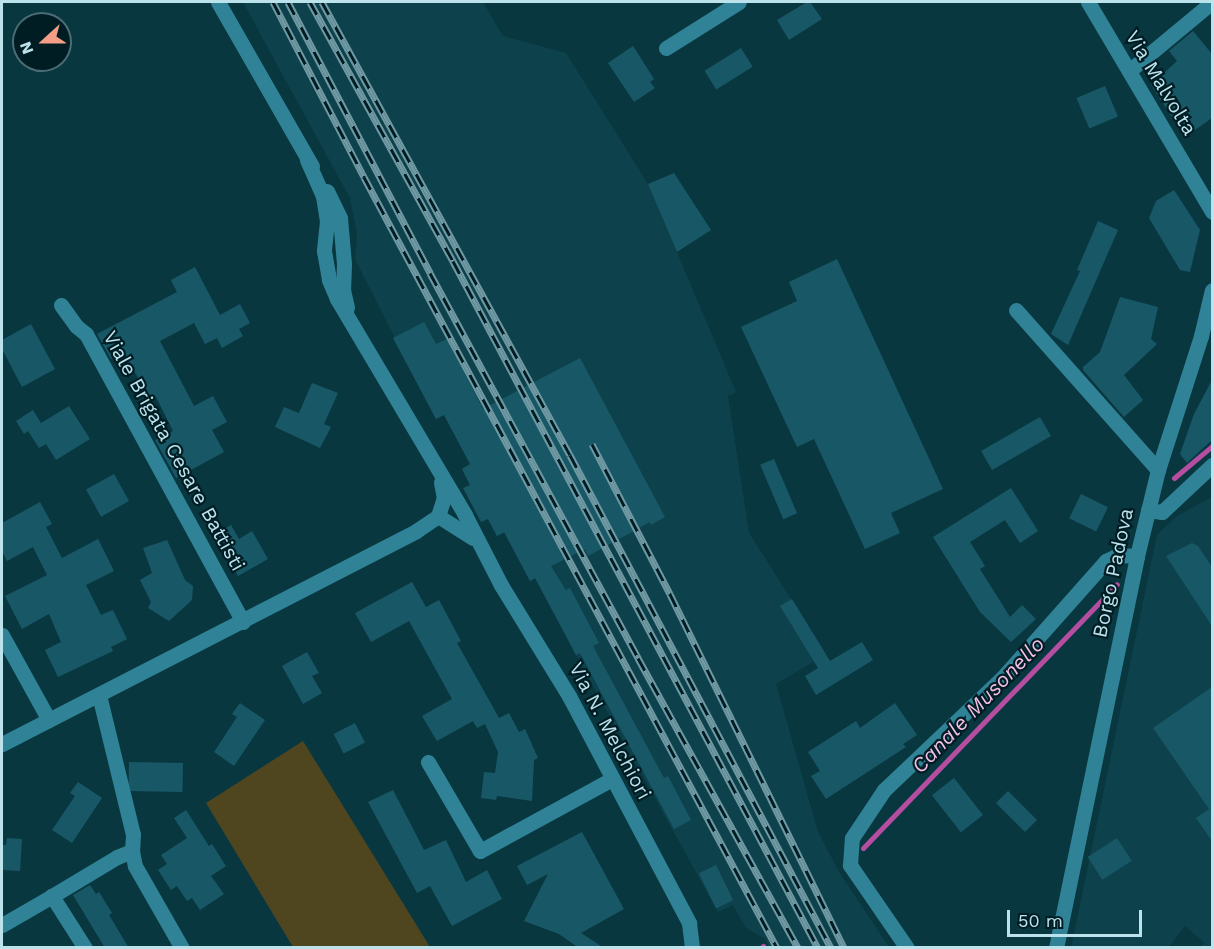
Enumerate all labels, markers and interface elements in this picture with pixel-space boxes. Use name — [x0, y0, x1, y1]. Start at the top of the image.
north arrow — [12, 12, 72, 72]
street label: Via Malvolta — [1120, 26, 1202, 140]
text: N — [16, 39, 38, 57]
street label: Viale Brigata Cesare Battisti — [98, 327, 250, 575]
street label: Borgo Padova — [1088, 506, 1138, 640]
water label: Canale Musonello — [906, 631, 1050, 779]
street label: Via N. Melchiori — [564, 658, 656, 804]
scale bar — [1010, 898, 1145, 936]
text: 50 m — [1018, 910, 1063, 931]

